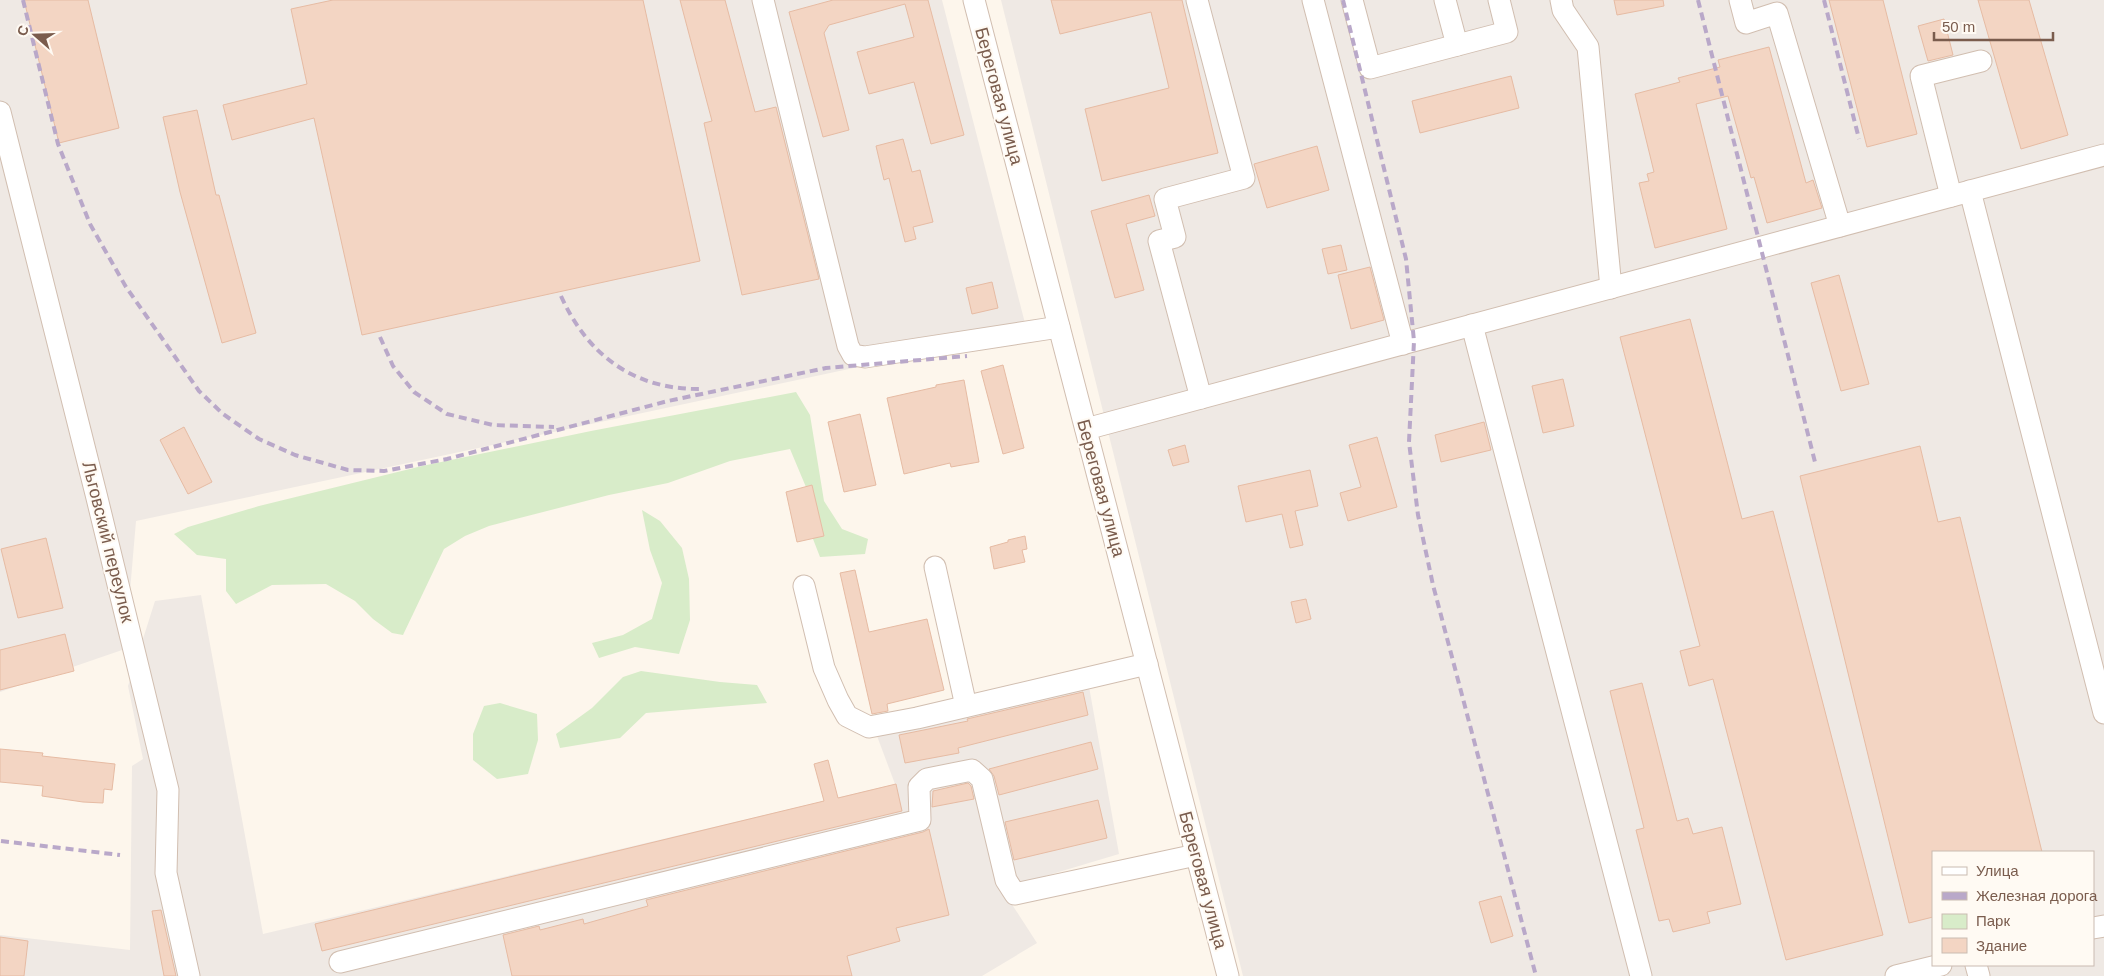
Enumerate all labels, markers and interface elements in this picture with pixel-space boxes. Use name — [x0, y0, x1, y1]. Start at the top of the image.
north arrow — [10, 10, 60, 60]
scale bar — [1934, 10, 2053, 42]
text: 50 m — [1942, 18, 1975, 35]
text: С — [14, 23, 32, 38]
street label: Береговая улица — [971, 25, 1027, 168]
street label: Береговая улица — [1073, 417, 1129, 560]
street label: Льговский переулок — [78, 459, 138, 625]
street label: Береговая улица — [1175, 809, 1231, 952]
legend — [1932, 851, 2094, 966]
text: Улица — [1976, 862, 2019, 879]
text: Железная дорога — [1976, 887, 2098, 904]
text: Парк — [1976, 912, 2010, 929]
text: Здание — [1976, 937, 2027, 954]

